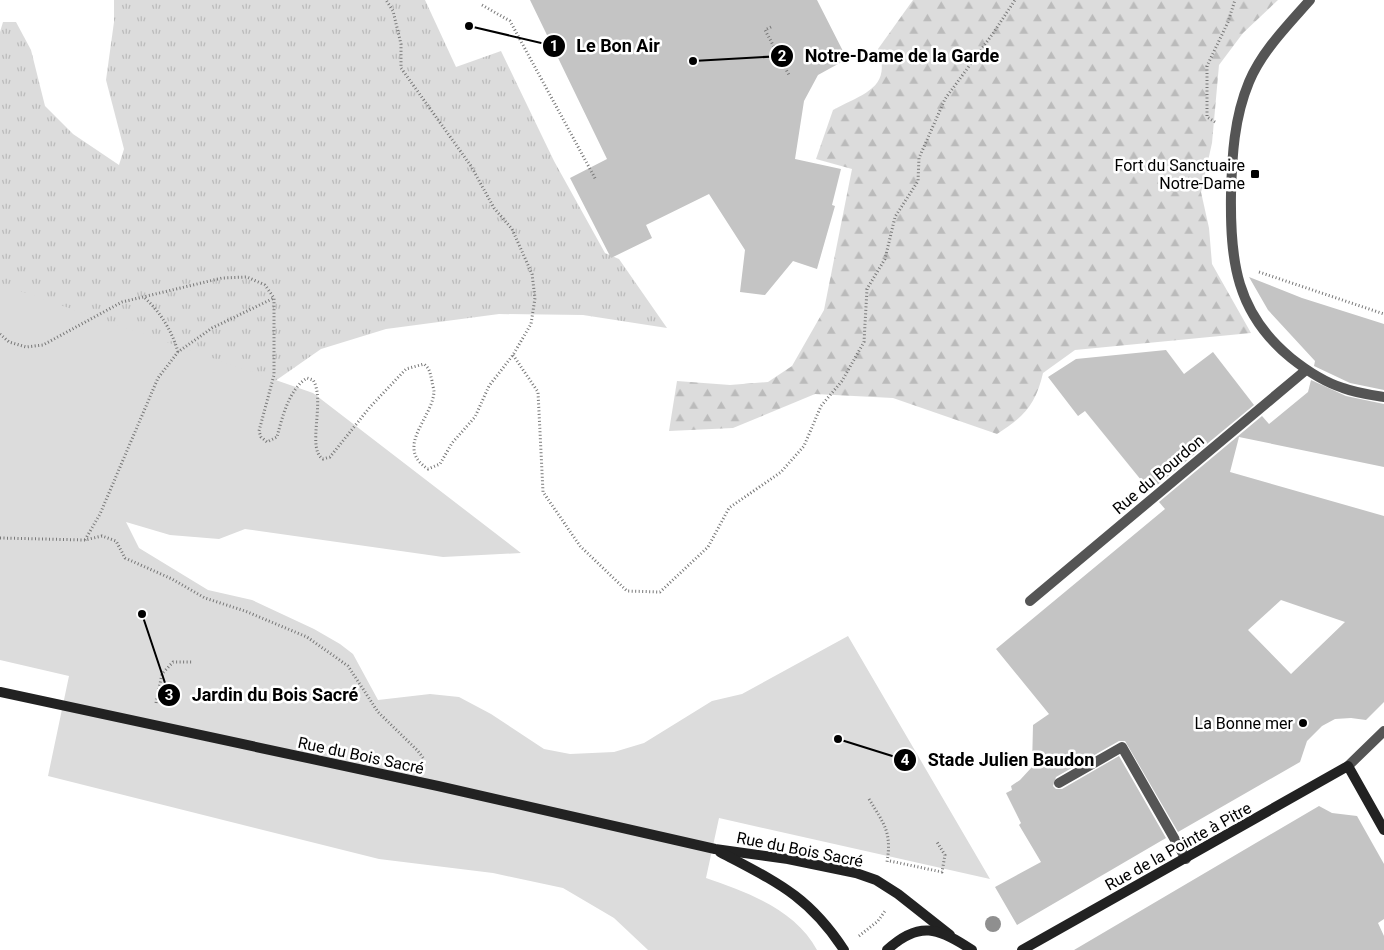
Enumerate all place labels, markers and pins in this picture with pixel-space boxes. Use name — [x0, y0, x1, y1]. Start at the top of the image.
callout: Le Bon Air — [541, 29, 670, 62]
callout: Notre-Dame de la Garde — [769, 39, 1009, 72]
place label: Fort du Sanctuaire Notre-Dame — [1115, 156, 1245, 193]
marker: Fort du Sanctuaire Notre-Dame — [1249, 168, 1261, 180]
callout: Jardin du Bois Sacré — [156, 678, 368, 711]
place label: La Bonne mer — [1195, 714, 1294, 733]
marker: La Bonne mer — [1297, 717, 1309, 729]
callout: Stade Julien Baudon — [892, 743, 1104, 776]

